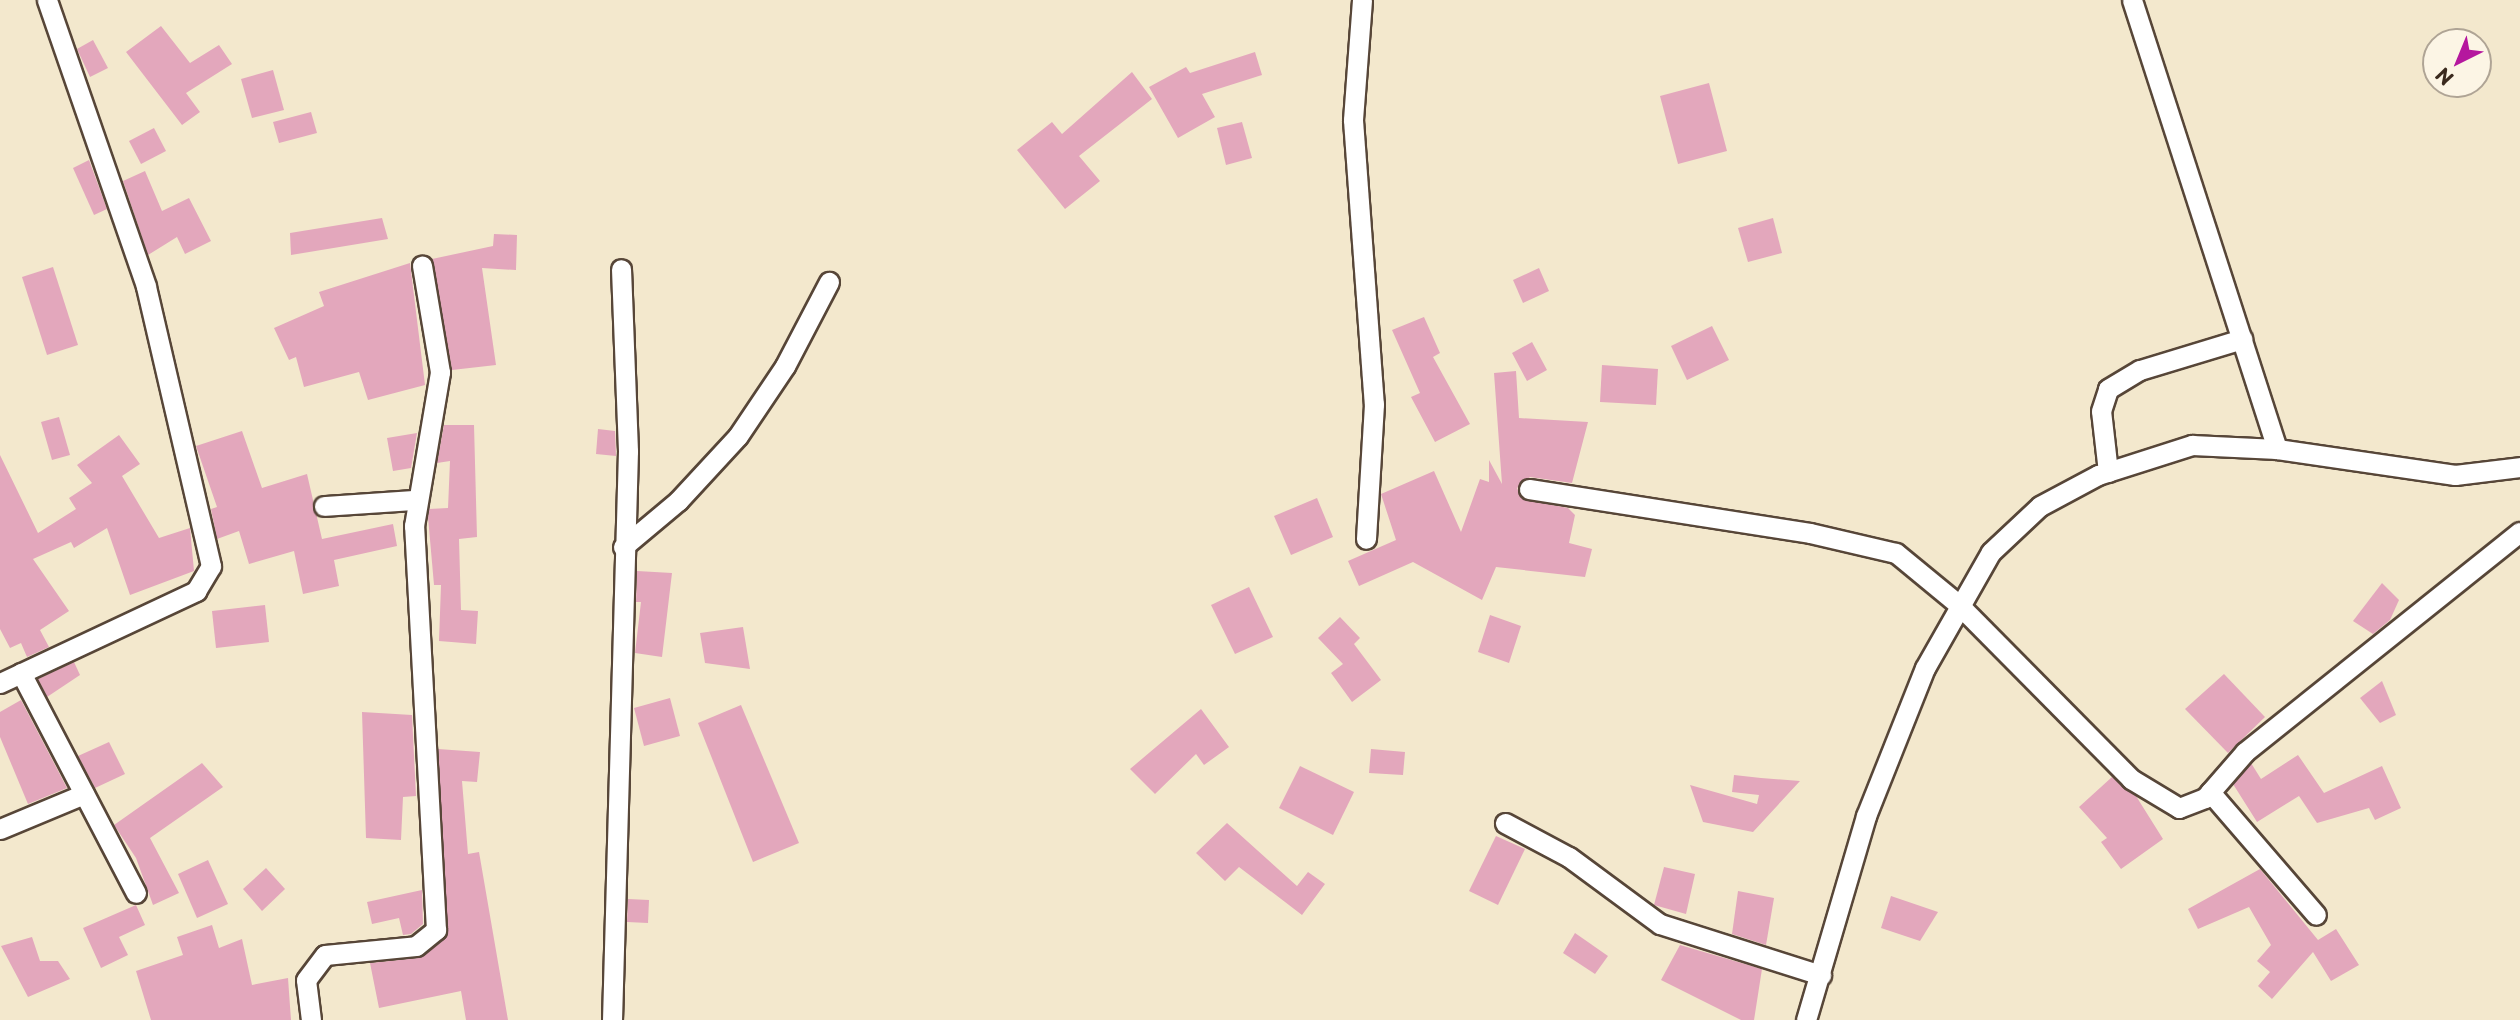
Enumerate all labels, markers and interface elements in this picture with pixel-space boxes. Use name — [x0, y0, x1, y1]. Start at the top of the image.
north arrow — [2422, 28, 2492, 98]
text: N — [2429, 62, 2459, 92]

